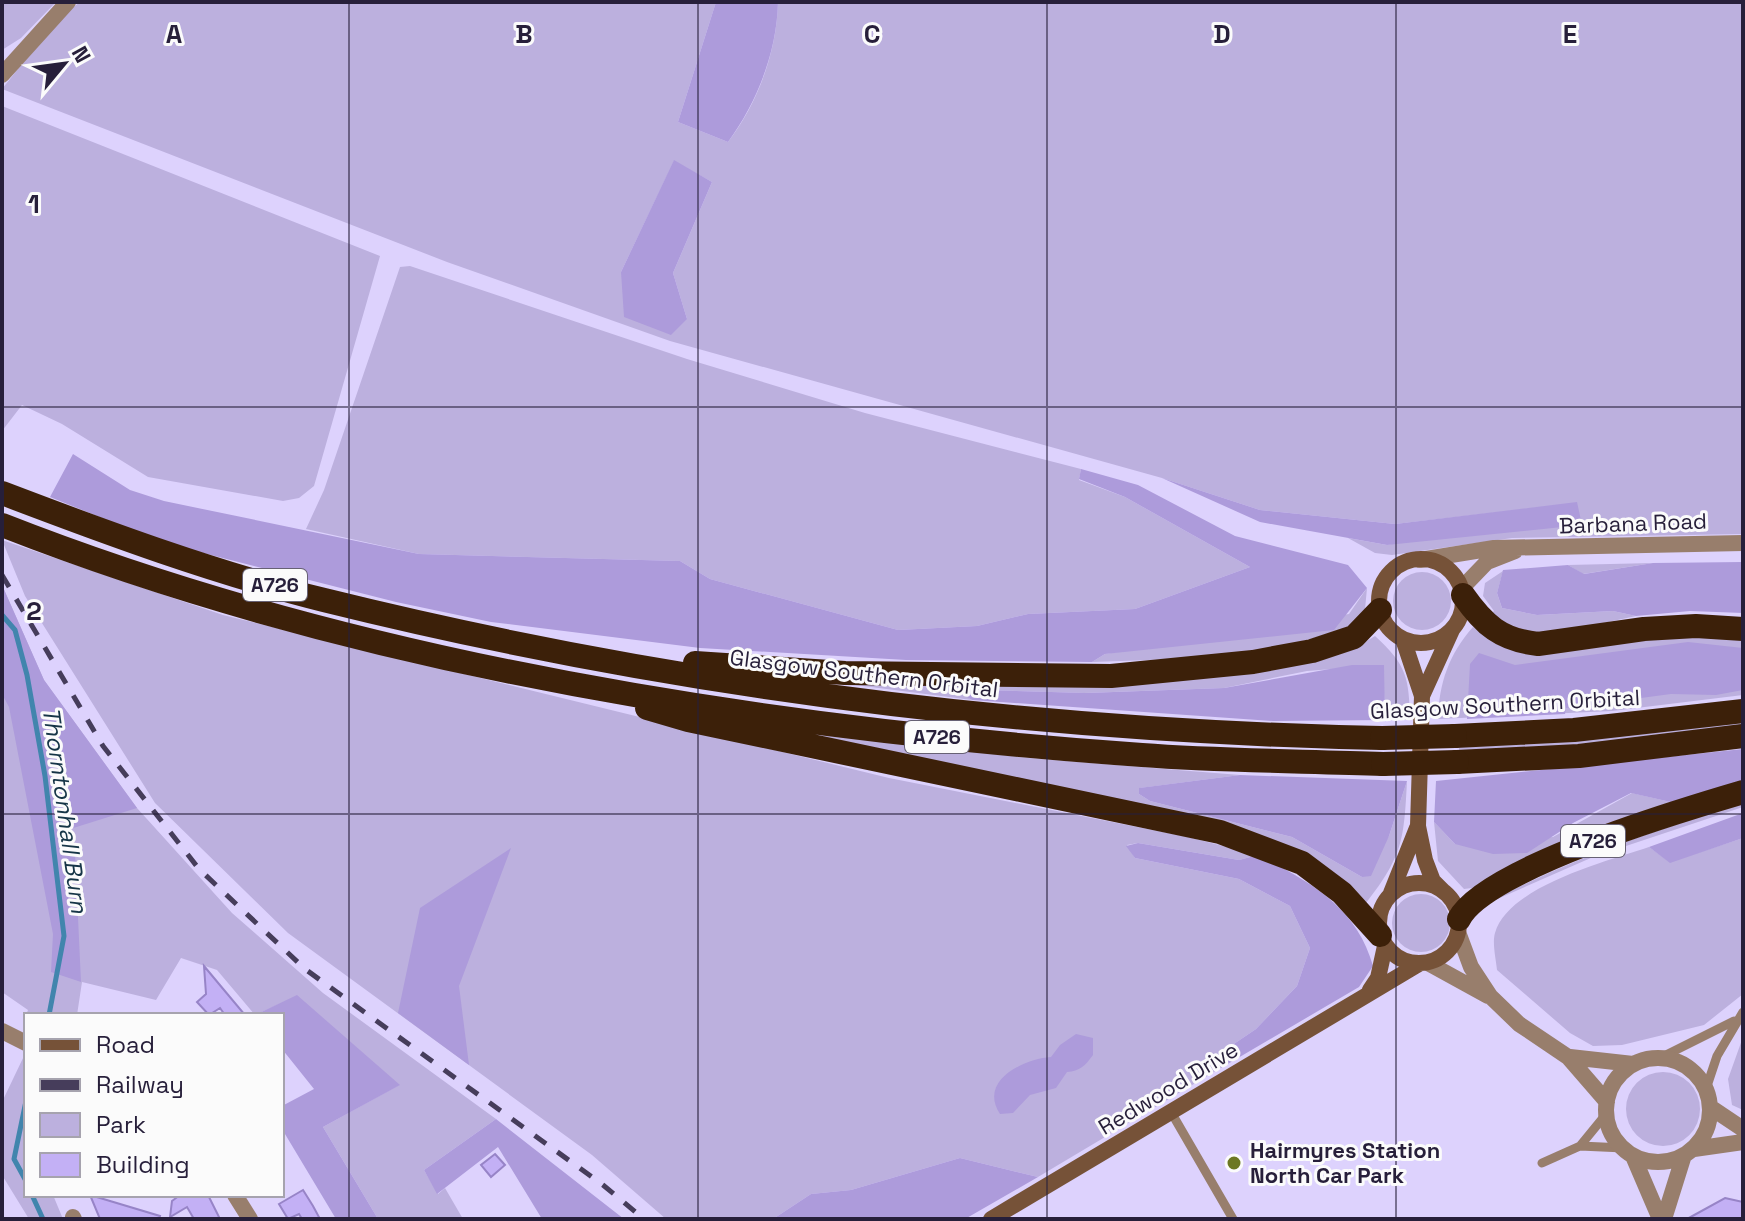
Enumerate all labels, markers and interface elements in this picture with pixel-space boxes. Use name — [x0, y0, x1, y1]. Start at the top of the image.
text: A — [166, 17, 183, 51]
text: B — [515, 17, 533, 51]
text: C — [864, 17, 880, 51]
text: D — [1213, 17, 1231, 51]
text: E — [1563, 17, 1577, 51]
north arrow — [24, 24, 104, 104]
text: N — [66, 41, 97, 68]
text: 1 — [28, 187, 40, 221]
street label: Barbana Road — [1559, 506, 1707, 540]
road number: A726 — [243, 569, 307, 601]
text: 2 — [26, 594, 42, 628]
street label: Glasgow Southern Orbital — [728, 643, 1000, 703]
street label: Glasgow Southern Orbital — [1369, 683, 1641, 725]
water label: Thorntonhall Burn — [36, 705, 95, 916]
road number: A726 — [905, 721, 969, 753]
road number: A726 — [1561, 825, 1625, 857]
legend — [24, 1013, 284, 1197]
text: Road — [96, 1029, 155, 1060]
street label: Redwood Drive — [1093, 1035, 1243, 1141]
text: Railway — [96, 1069, 184, 1100]
text: Park — [96, 1109, 146, 1140]
place label: Hairmyres Station North Car Park — [1250, 1136, 1440, 1189]
text: Building — [96, 1149, 190, 1180]
marker: Hairmyres Station North Car Park — [1225, 1154, 1243, 1172]

